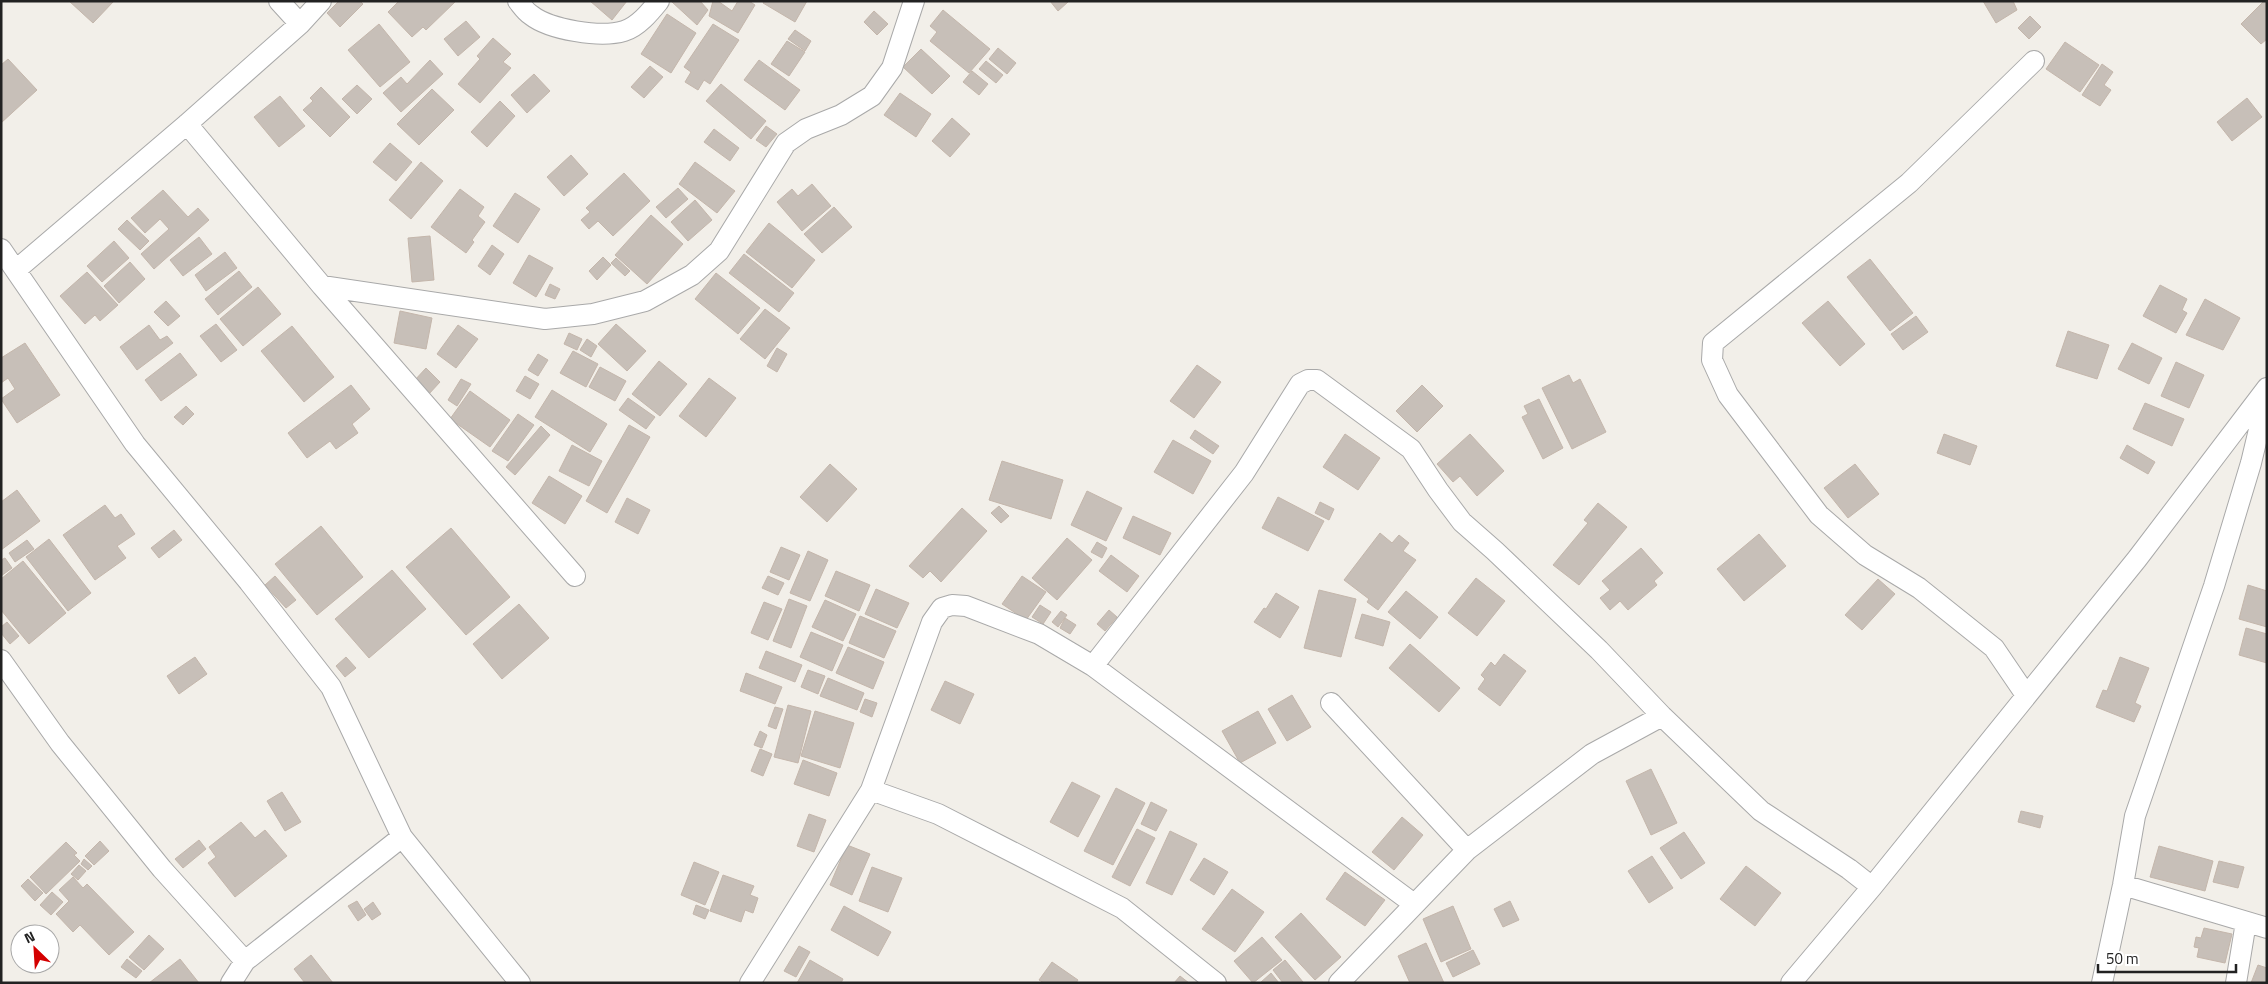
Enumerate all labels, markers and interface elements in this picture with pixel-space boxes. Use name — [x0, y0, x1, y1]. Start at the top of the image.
north arrow — [10, 924, 60, 974]
text: N — [20, 925, 38, 948]
scale bar — [2098, 942, 2236, 974]
text: 50 m — [2106, 947, 2139, 970]

